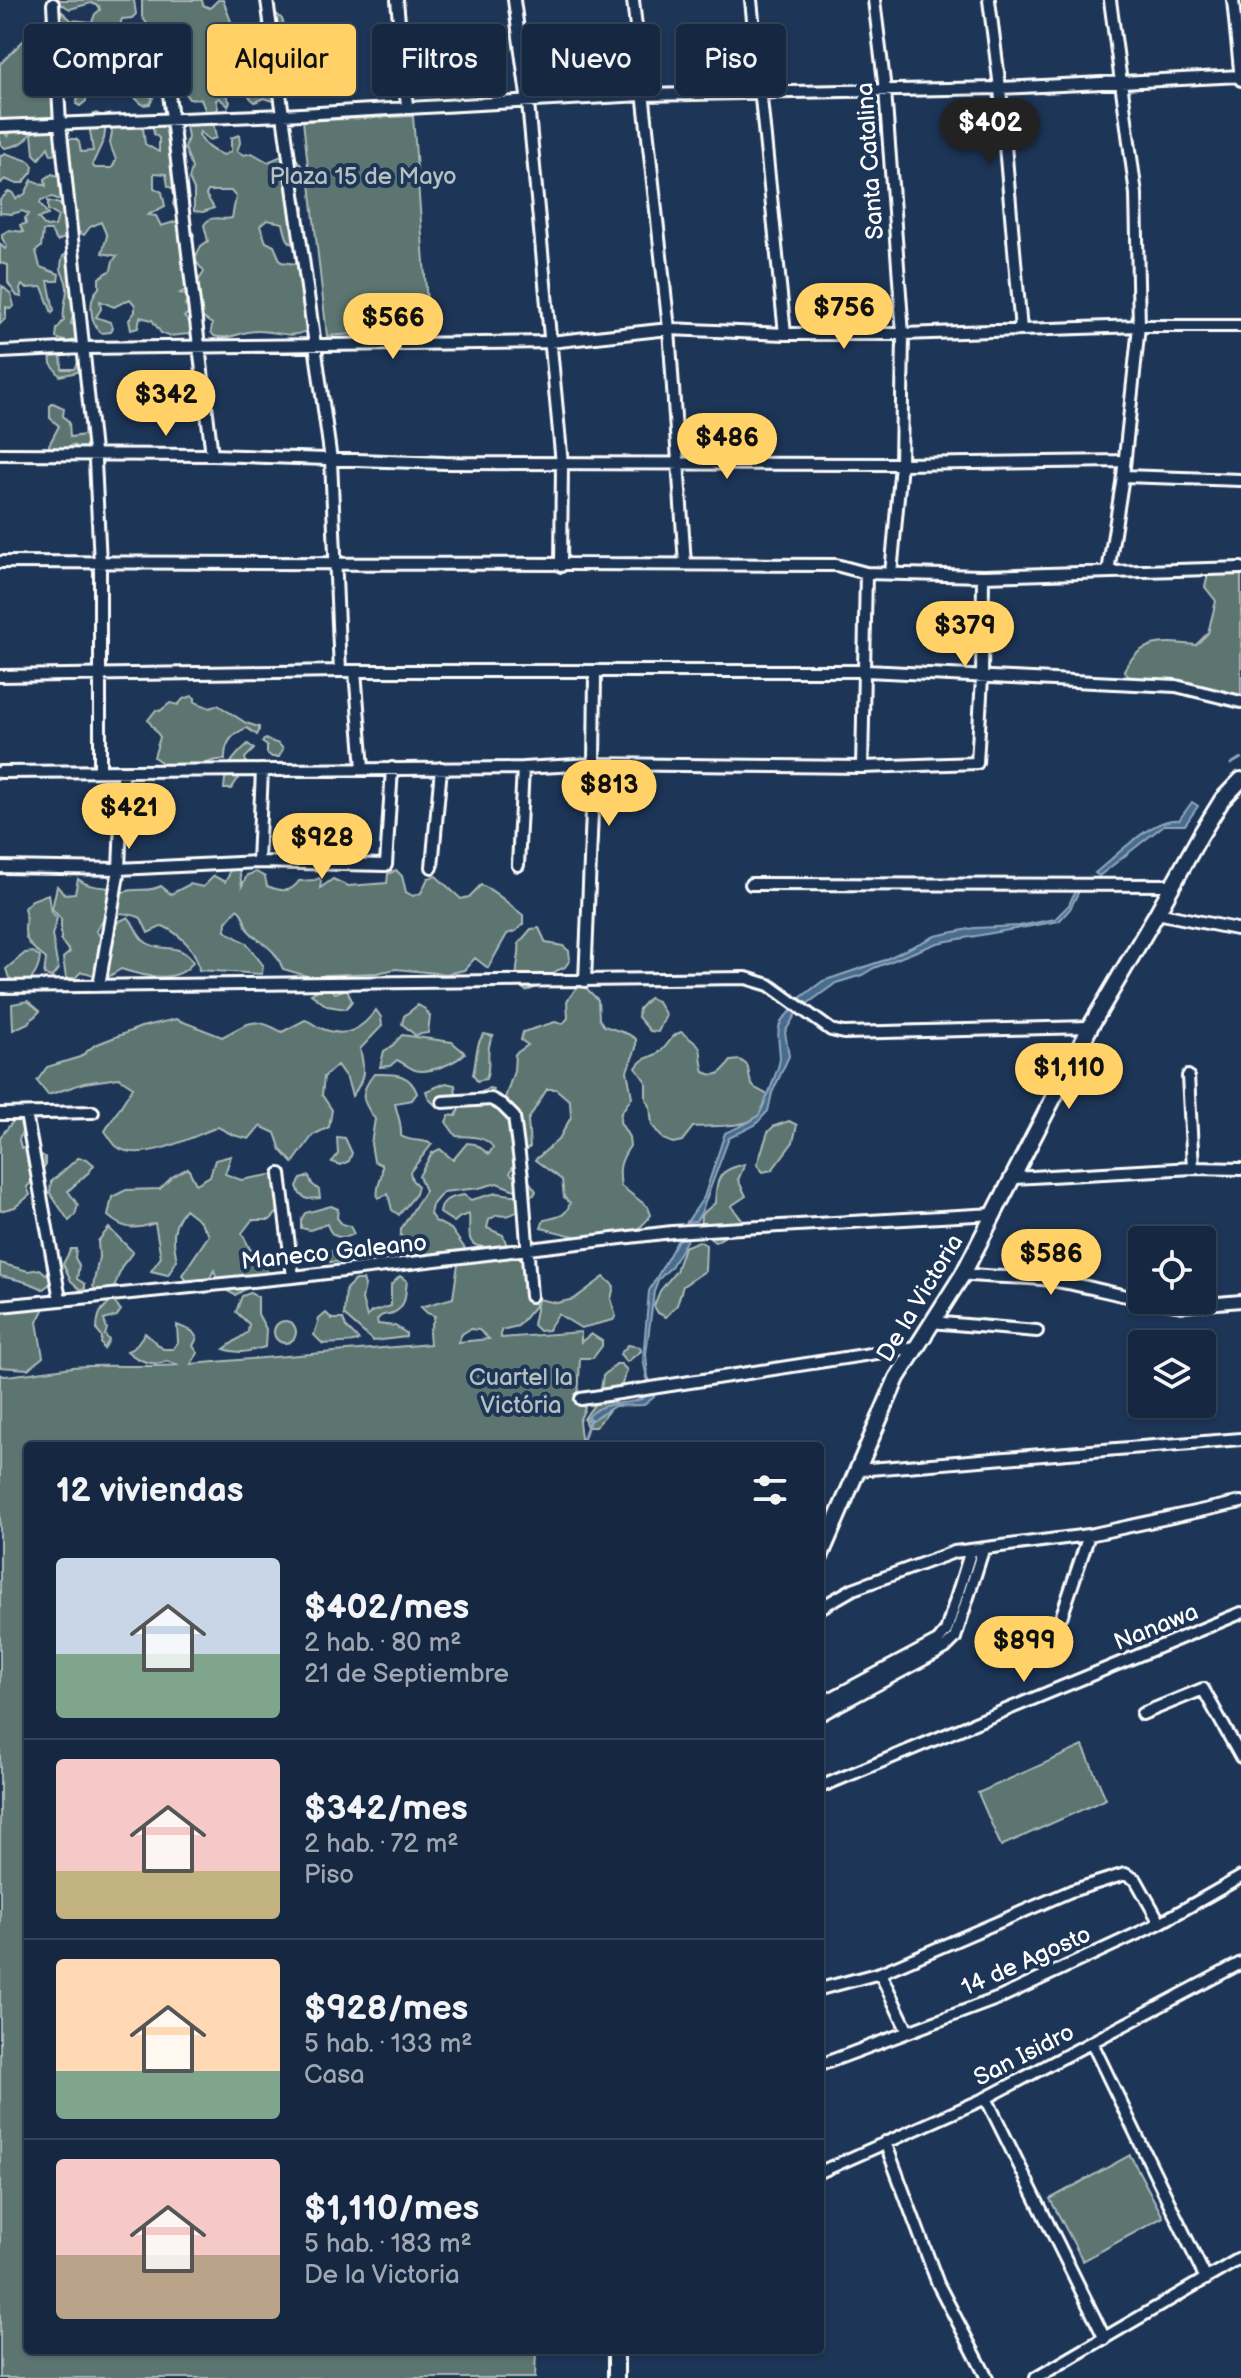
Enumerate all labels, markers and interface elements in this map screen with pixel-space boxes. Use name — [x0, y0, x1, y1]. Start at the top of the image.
chip: Comprar — [24, 24, 191, 96]
chip: Alquilar — [207, 24, 356, 96]
chip: Filtros — [372, 24, 506, 96]
chip: Nuevo — [522, 24, 660, 96]
chip: Piso — [676, 24, 786, 96]
street label: Santa Catalina — [850, 82, 890, 240]
pin: $402 — [943, 98, 1037, 166]
text: $402 — [958, 108, 1022, 139]
park label: Plaza 15 de Mayo — [269, 162, 457, 191]
pin: $756 — [797, 283, 891, 351]
pin: $566 — [346, 293, 440, 361]
text: $756 — [813, 293, 875, 324]
text: $566 — [361, 303, 425, 334]
pin: $342 — [119, 370, 213, 438]
text: $342 — [134, 380, 198, 411]
pin: $486 — [680, 413, 774, 481]
text: $486 — [695, 423, 759, 454]
pin: $379 — [918, 601, 1012, 669]
text: $379 — [934, 611, 996, 642]
pin: $813 — [562, 760, 656, 828]
text: $813 — [580, 770, 638, 801]
pin: $421 — [82, 783, 176, 851]
text: $421 — [100, 793, 158, 824]
pin: $928 — [275, 813, 369, 881]
text: $928 — [290, 823, 354, 854]
pin: $1,110 — [1004, 1043, 1134, 1111]
text: $1,110 — [1033, 1053, 1105, 1084]
map controls — [1128, 1226, 1216, 1418]
button: locate — [1128, 1226, 1216, 1314]
street label: Maneco Galeano — [240, 1228, 428, 1276]
street label: De la Victoria — [871, 1229, 969, 1367]
pin: $586 — [1004, 1229, 1098, 1297]
text: $586 — [1019, 1239, 1083, 1270]
button: layers — [1128, 1330, 1216, 1418]
park label: Cuartel la Victória — [469, 1363, 573, 1420]
icon: filters — [748, 1468, 792, 1512]
text: 12 viviendas — [56, 1470, 243, 1511]
text: $402/mes — [304, 1587, 469, 1628]
icon: home — [120, 1590, 216, 1686]
street label: Nanawa — [1110, 1597, 1202, 1657]
pin: $899 — [977, 1616, 1071, 1684]
text: $899 — [992, 1626, 1056, 1657]
text: 2 hab. · 80 m² — [304, 1628, 461, 1659]
text: 21 de Septiembre — [304, 1659, 509, 1690]
text: $342/mes — [304, 1788, 468, 1829]
icon: home — [120, 1791, 216, 1887]
text: 2 hab. · 72 m² — [304, 1829, 458, 1860]
text: Piso — [304, 1860, 354, 1891]
street label: 14 de Agosto — [957, 1920, 1095, 2002]
text: $928/mes — [304, 1988, 468, 2029]
icon: home — [120, 1991, 216, 2087]
street label: San Isidro — [969, 2017, 1079, 2093]
text: 5 hab. · 133 m² — [304, 2029, 473, 2060]
text: Casa — [304, 2060, 365, 2091]
text: $1,110/mes — [304, 2188, 479, 2229]
icon: home — [120, 2191, 216, 2287]
text: 5 hab. · 183 m² — [304, 2229, 472, 2260]
text: De la Victoria — [304, 2260, 460, 2291]

